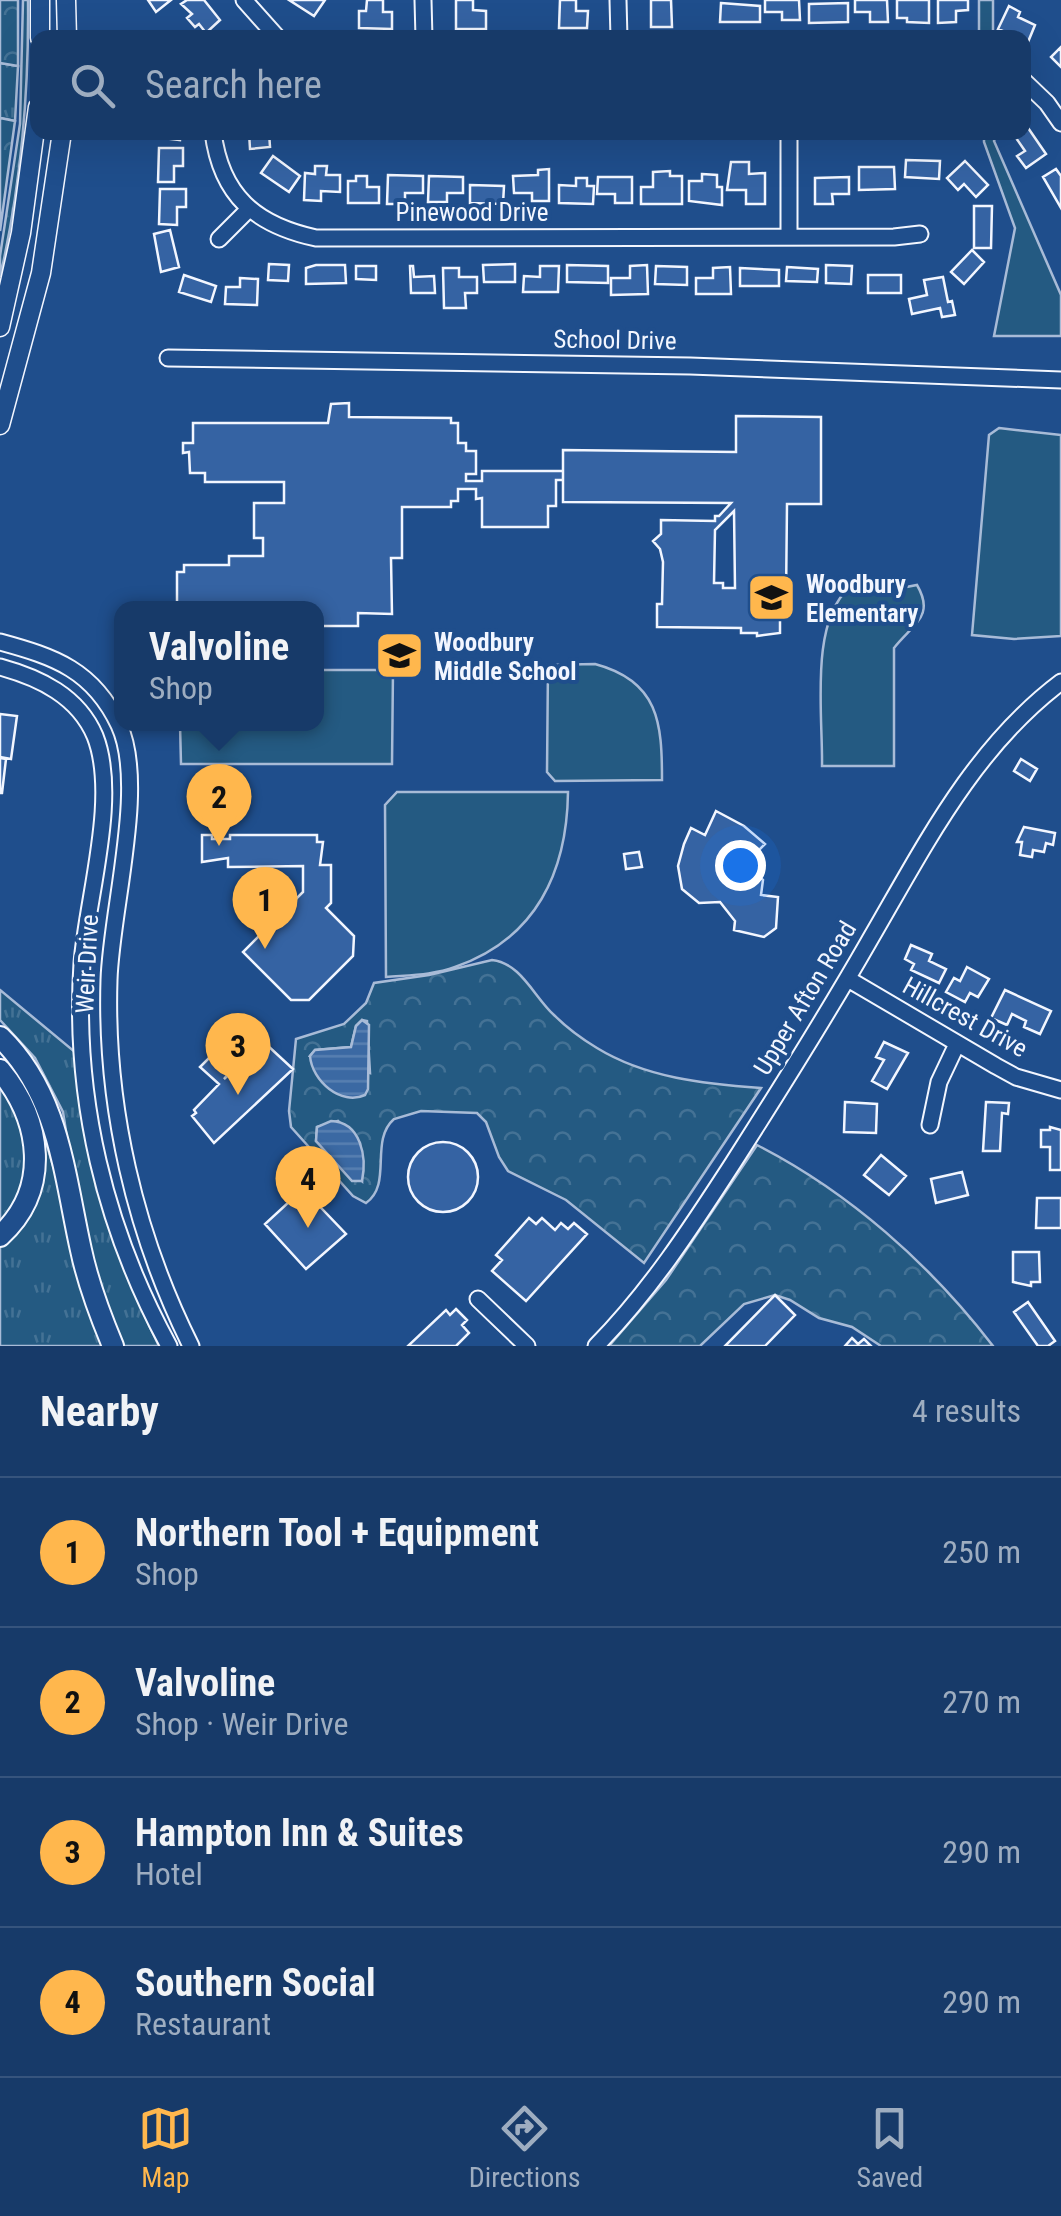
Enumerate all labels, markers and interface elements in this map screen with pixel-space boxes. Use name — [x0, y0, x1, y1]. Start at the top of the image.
search box — [30, 30, 1031, 140]
icon: search — [65, 58, 120, 113]
text: Search here — [145, 63, 322, 107]
street label: Pinewood Drive — [396, 198, 548, 227]
street label: School Drive — [553, 324, 677, 356]
place label: Woodbury Elementary — [806, 570, 918, 628]
school or university icon: Woodbury Elementary — [745, 572, 797, 624]
popup — [114, 601, 324, 731]
text: Valvoline — [149, 625, 289, 669]
place label: Woodbury Middle School — [434, 628, 577, 686]
school or university icon: Woodbury Middle School — [373, 630, 425, 682]
text: Shop — [149, 669, 213, 707]
pin: 2 — [186, 764, 252, 846]
your location — [715, 840, 766, 891]
pin: 1 — [232, 866, 298, 949]
street label: Weir Drive — [70, 914, 104, 1014]
street label: Upper Afton Road — [748, 916, 862, 1080]
street label: Hillcrest Drive — [898, 971, 1032, 1063]
pin: 3 — [206, 1012, 270, 1095]
pin: 4 — [276, 1146, 340, 1228]
text: Nearby — [40, 1387, 159, 1436]
text: 4 results — [912, 1392, 1021, 1430]
text: Northern Tool + Equipment — [135, 1511, 539, 1555]
text: 1 — [64, 1533, 81, 1571]
text: 250 m — [942, 1533, 1021, 1571]
text: Shop — [135, 1555, 199, 1593]
text: Valvoline — [135, 1661, 275, 1705]
text: 2 — [64, 1683, 81, 1721]
text: 270 m — [942, 1683, 1021, 1721]
text: Shop · Weir Drive — [135, 1705, 349, 1743]
text: Hampton Inn & Suites — [135, 1811, 464, 1855]
text: 3 — [64, 1833, 81, 1871]
text: 290 m — [942, 1833, 1021, 1871]
text: Hotel — [135, 1855, 203, 1893]
text: Southern Social — [135, 1961, 376, 2005]
text: 4 — [64, 1983, 81, 2021]
text: 290 m — [942, 1983, 1021, 2021]
text: Restaurant — [135, 2005, 271, 2043]
tab: Map — [138, 2101, 193, 2194]
tab: Directions — [469, 2101, 581, 2194]
tab: Saved — [856, 2101, 923, 2194]

